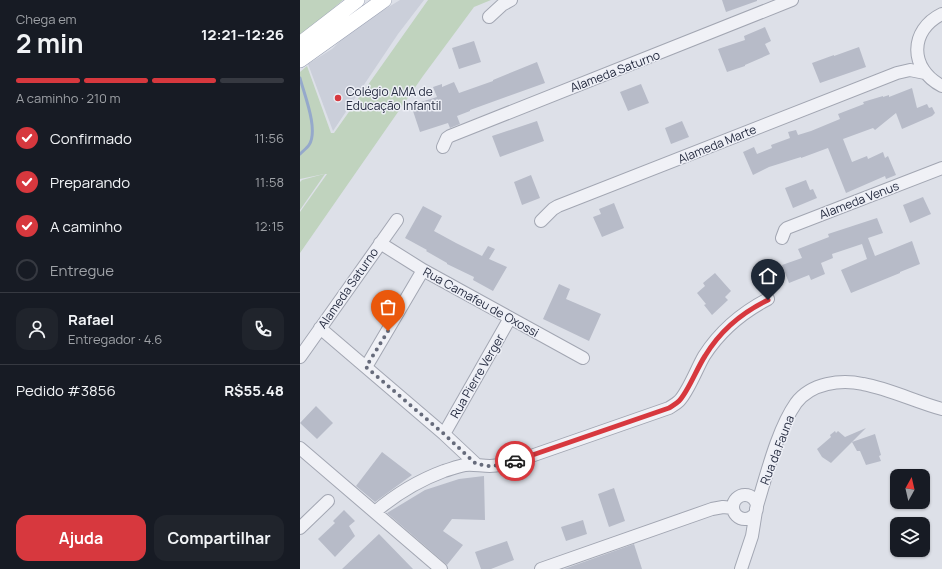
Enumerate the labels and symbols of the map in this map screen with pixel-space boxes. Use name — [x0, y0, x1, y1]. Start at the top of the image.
street label: Alameda Saturno — [568, 46, 662, 96]
place label: Colégio AMA de Educação Infantil — [346, 83, 441, 114]
marker: Colégio AMA de Educação Infantil — [333, 93, 343, 103]
street label: Alameda Marte — [675, 121, 759, 167]
street label: Alameda Venus — [817, 177, 901, 223]
street label: Alameda Saturno — [314, 244, 382, 332]
pin — [751, 259, 785, 300]
street label: Rua Camafeu de Oxossi — [420, 263, 542, 341]
pin — [371, 290, 405, 331]
street label: Rua Pierre Verger — [446, 330, 508, 421]
street label: Rua da Fauna — [756, 413, 798, 487]
courier — [495, 441, 535, 481]
north arrow — [890, 469, 930, 509]

